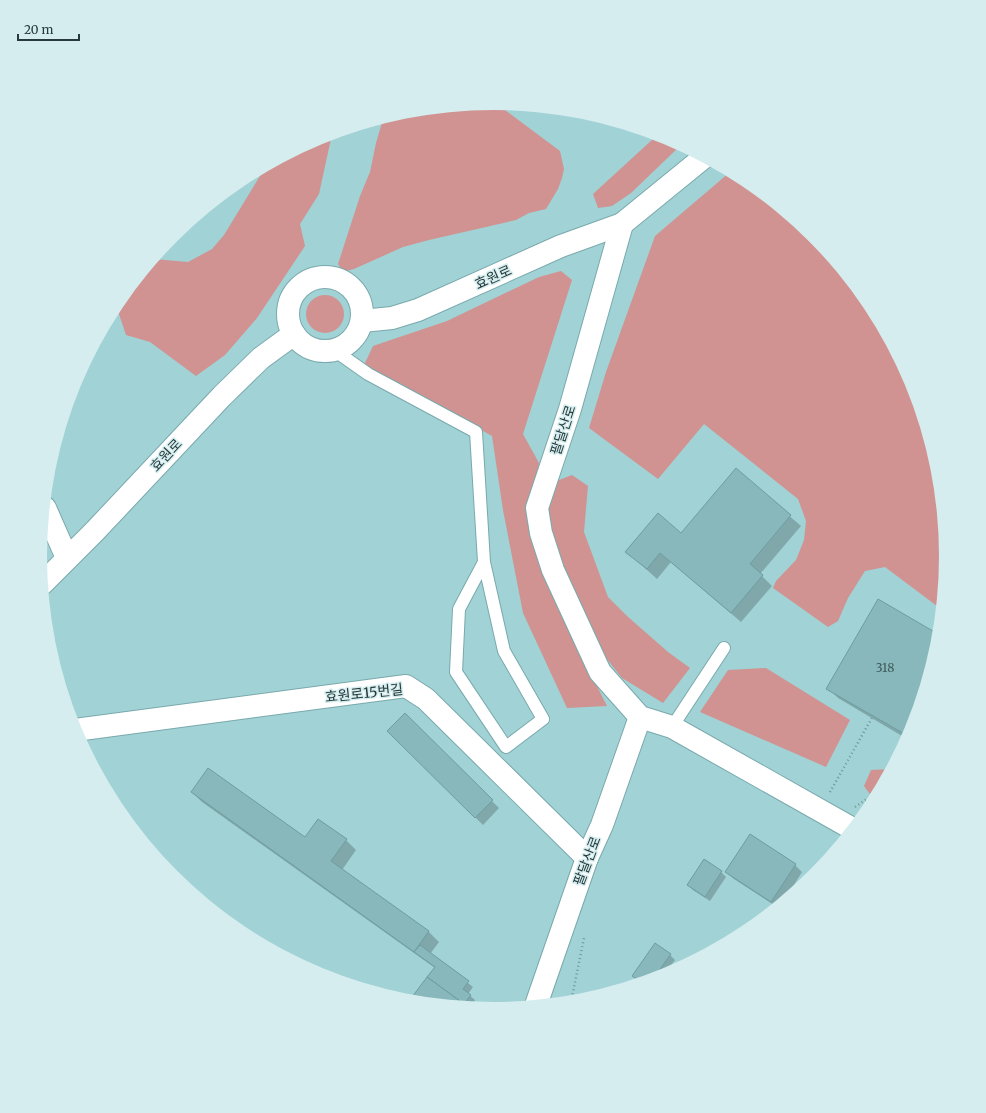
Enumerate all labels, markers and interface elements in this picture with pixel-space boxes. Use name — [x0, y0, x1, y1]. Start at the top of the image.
scale bar — [18, 16, 79, 42]
text: 20 m — [24, 22, 53, 37]
street label: 효원로 — [472, 261, 514, 293]
street label: 팔달산로 — [546, 403, 580, 457]
street label: 효원로 — [146, 435, 186, 475]
house number: 318 — [876, 660, 894, 675]
street label: 효원로15번길 — [324, 680, 404, 706]
street label: 팔달산로 — [569, 834, 605, 888]

